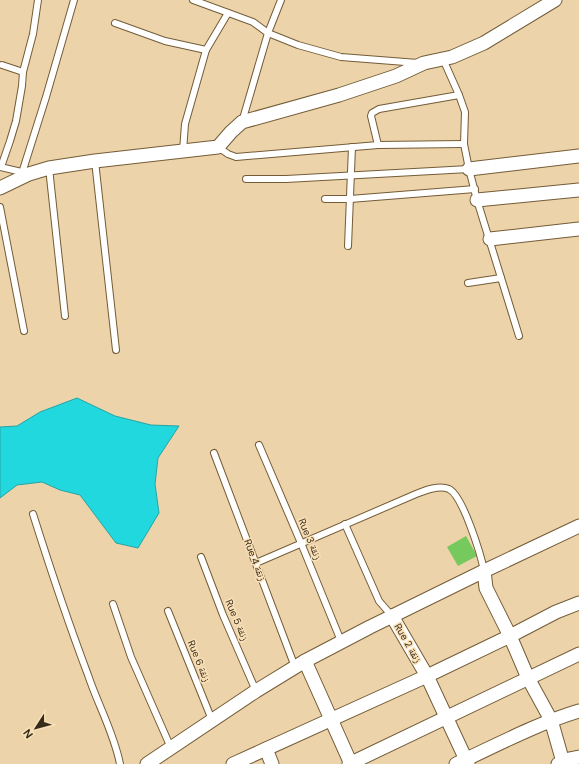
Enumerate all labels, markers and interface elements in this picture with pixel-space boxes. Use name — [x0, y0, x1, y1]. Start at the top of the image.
street label: Rue 3 زنقة — [296, 516, 325, 562]
street label: Rue 4 زنقة — [241, 537, 269, 583]
street label: Rue 5 زنقة — [222, 597, 252, 643]
street label: Rue 2 زنقة — [392, 621, 425, 665]
street label: Rue 6 زنقة — [185, 638, 213, 684]
north arrow — [16, 708, 56, 748]
text: N — [20, 727, 36, 741]

